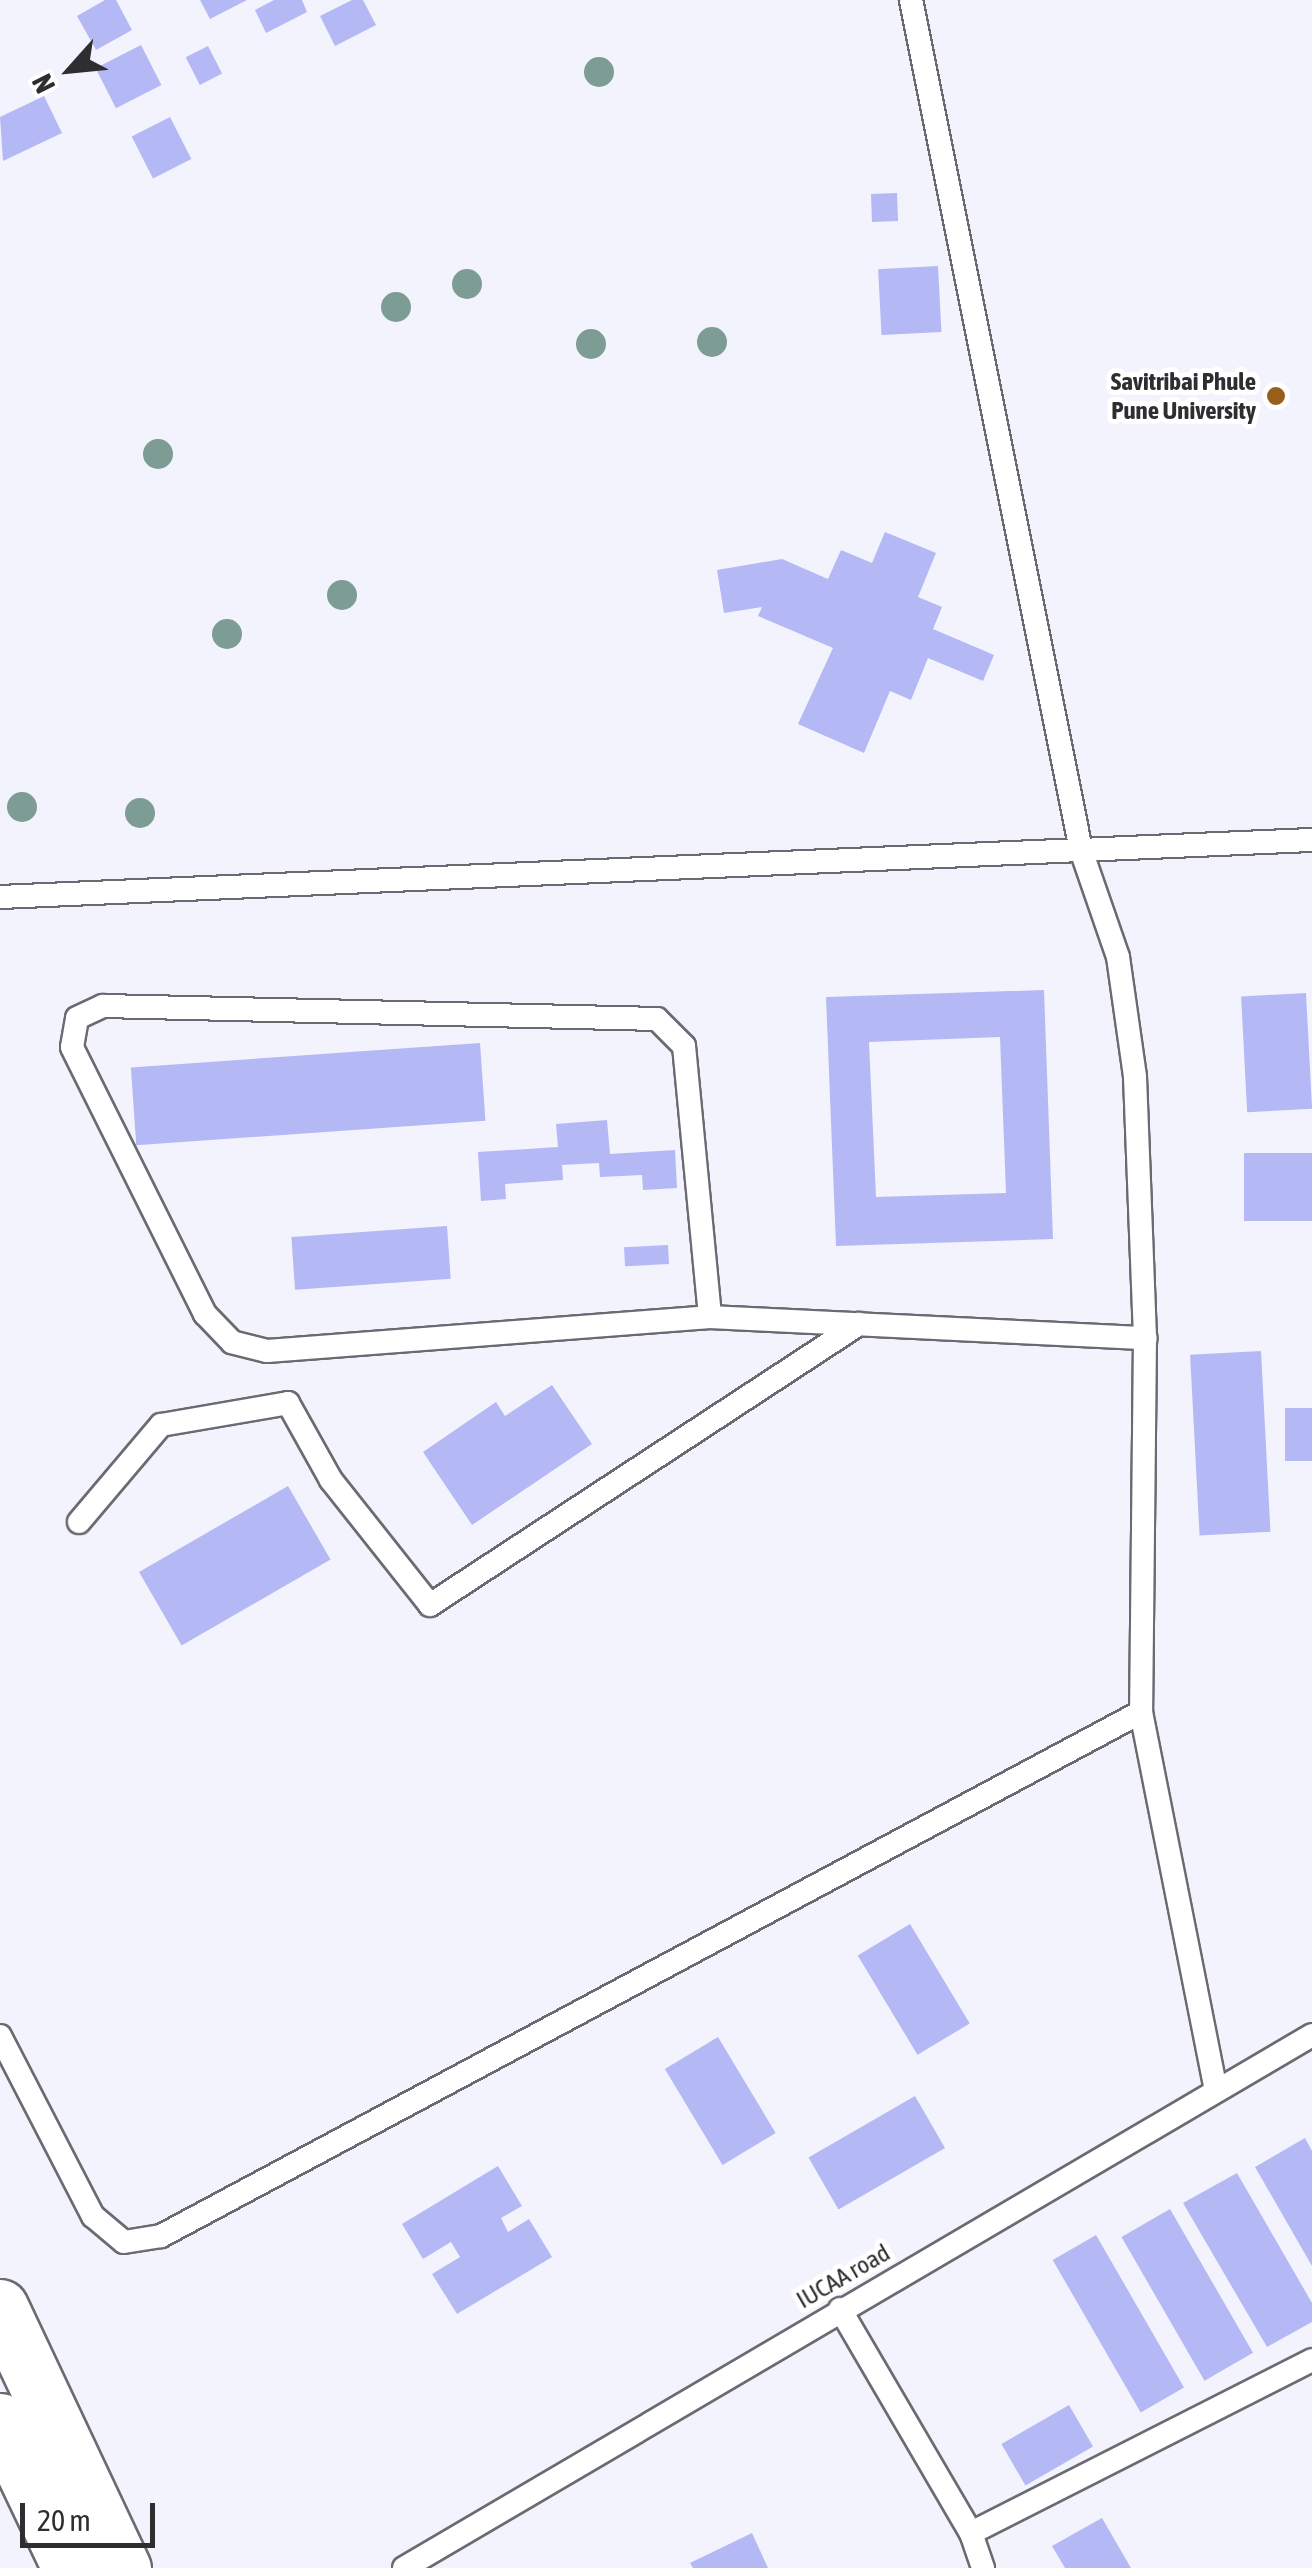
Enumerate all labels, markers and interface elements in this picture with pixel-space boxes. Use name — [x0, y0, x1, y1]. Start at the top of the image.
north arrow — [20, 20, 120, 120]
text: N — [25, 69, 61, 98]
place label: Savitribai Phule Pune University — [1111, 367, 1256, 426]
marker: Savitribai Phule Pune University — [1265, 385, 1287, 407]
street label: IUCAA road — [791, 2237, 895, 2315]
scale bar — [25, 2483, 160, 2545]
text: 20 m — [37, 2503, 91, 2537]

